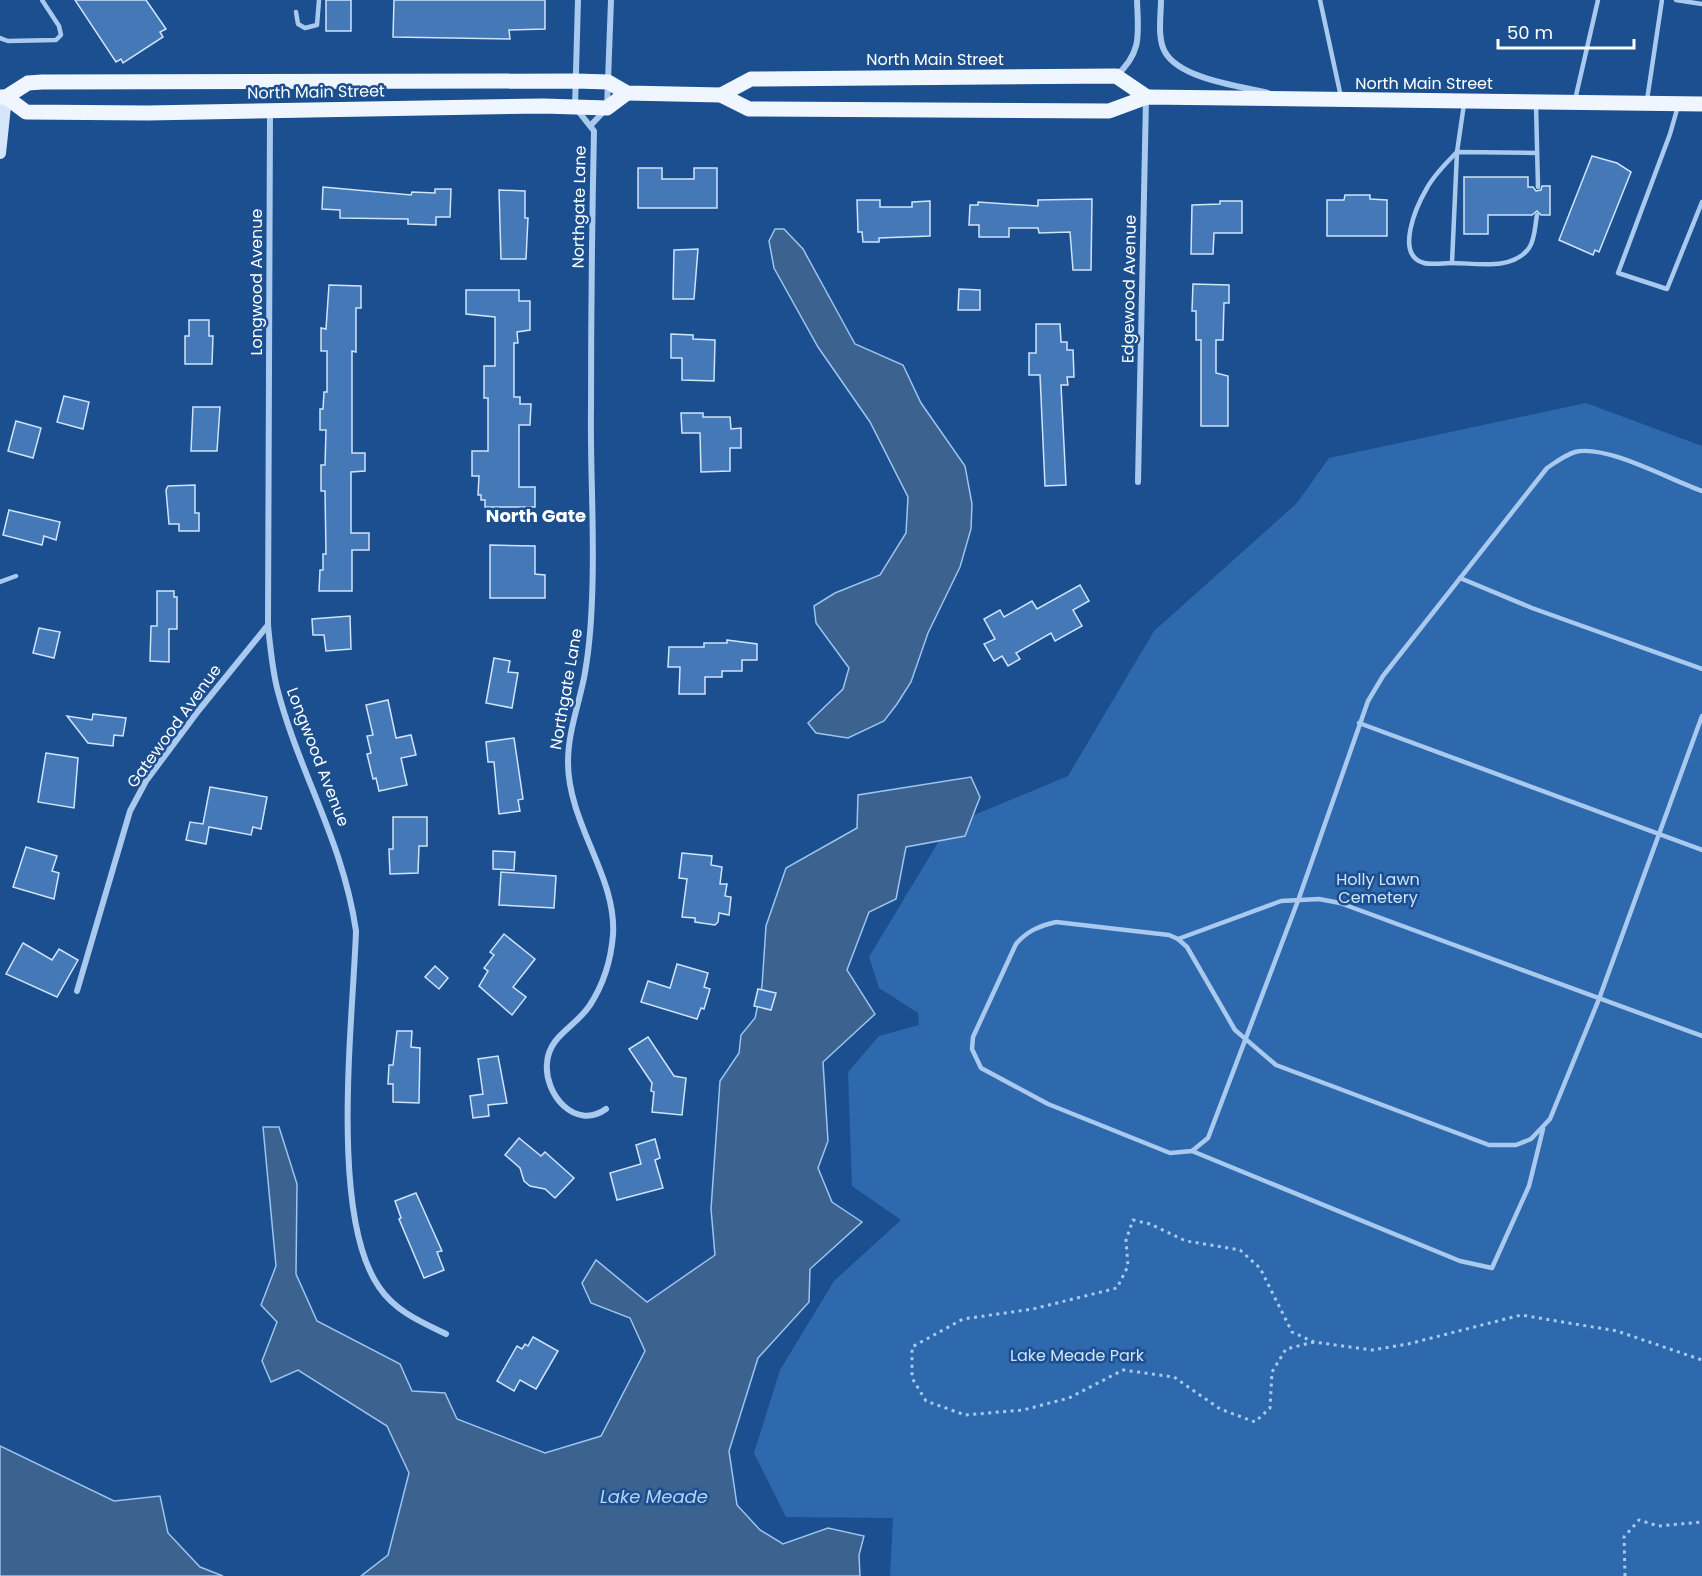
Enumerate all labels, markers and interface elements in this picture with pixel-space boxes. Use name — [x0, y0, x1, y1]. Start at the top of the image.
scale bar — [1498, 12, 1634, 50]
text: 50 m — [1507, 20, 1553, 45]
street label: North Main Street — [866, 48, 1004, 71]
street label: North Main Street — [1355, 72, 1493, 95]
street label: North Main Street — [247, 79, 385, 105]
street label: Northgate Lane — [566, 145, 592, 269]
street label: Longwood Avenue — [245, 208, 268, 355]
street label: Edgewood Avenue — [1116, 214, 1142, 363]
district label: North Gate — [486, 503, 586, 528]
street label: Northgate Lane — [544, 626, 588, 752]
street label: Gatewood Avenue — [121, 659, 227, 793]
street label: Longwood Avenue — [281, 684, 355, 830]
park label: Holly Lawn Cemetery — [1336, 868, 1420, 909]
park label: Lake Meade Park — [1010, 1344, 1145, 1367]
water label: Lake Meade — [600, 1484, 708, 1509]

